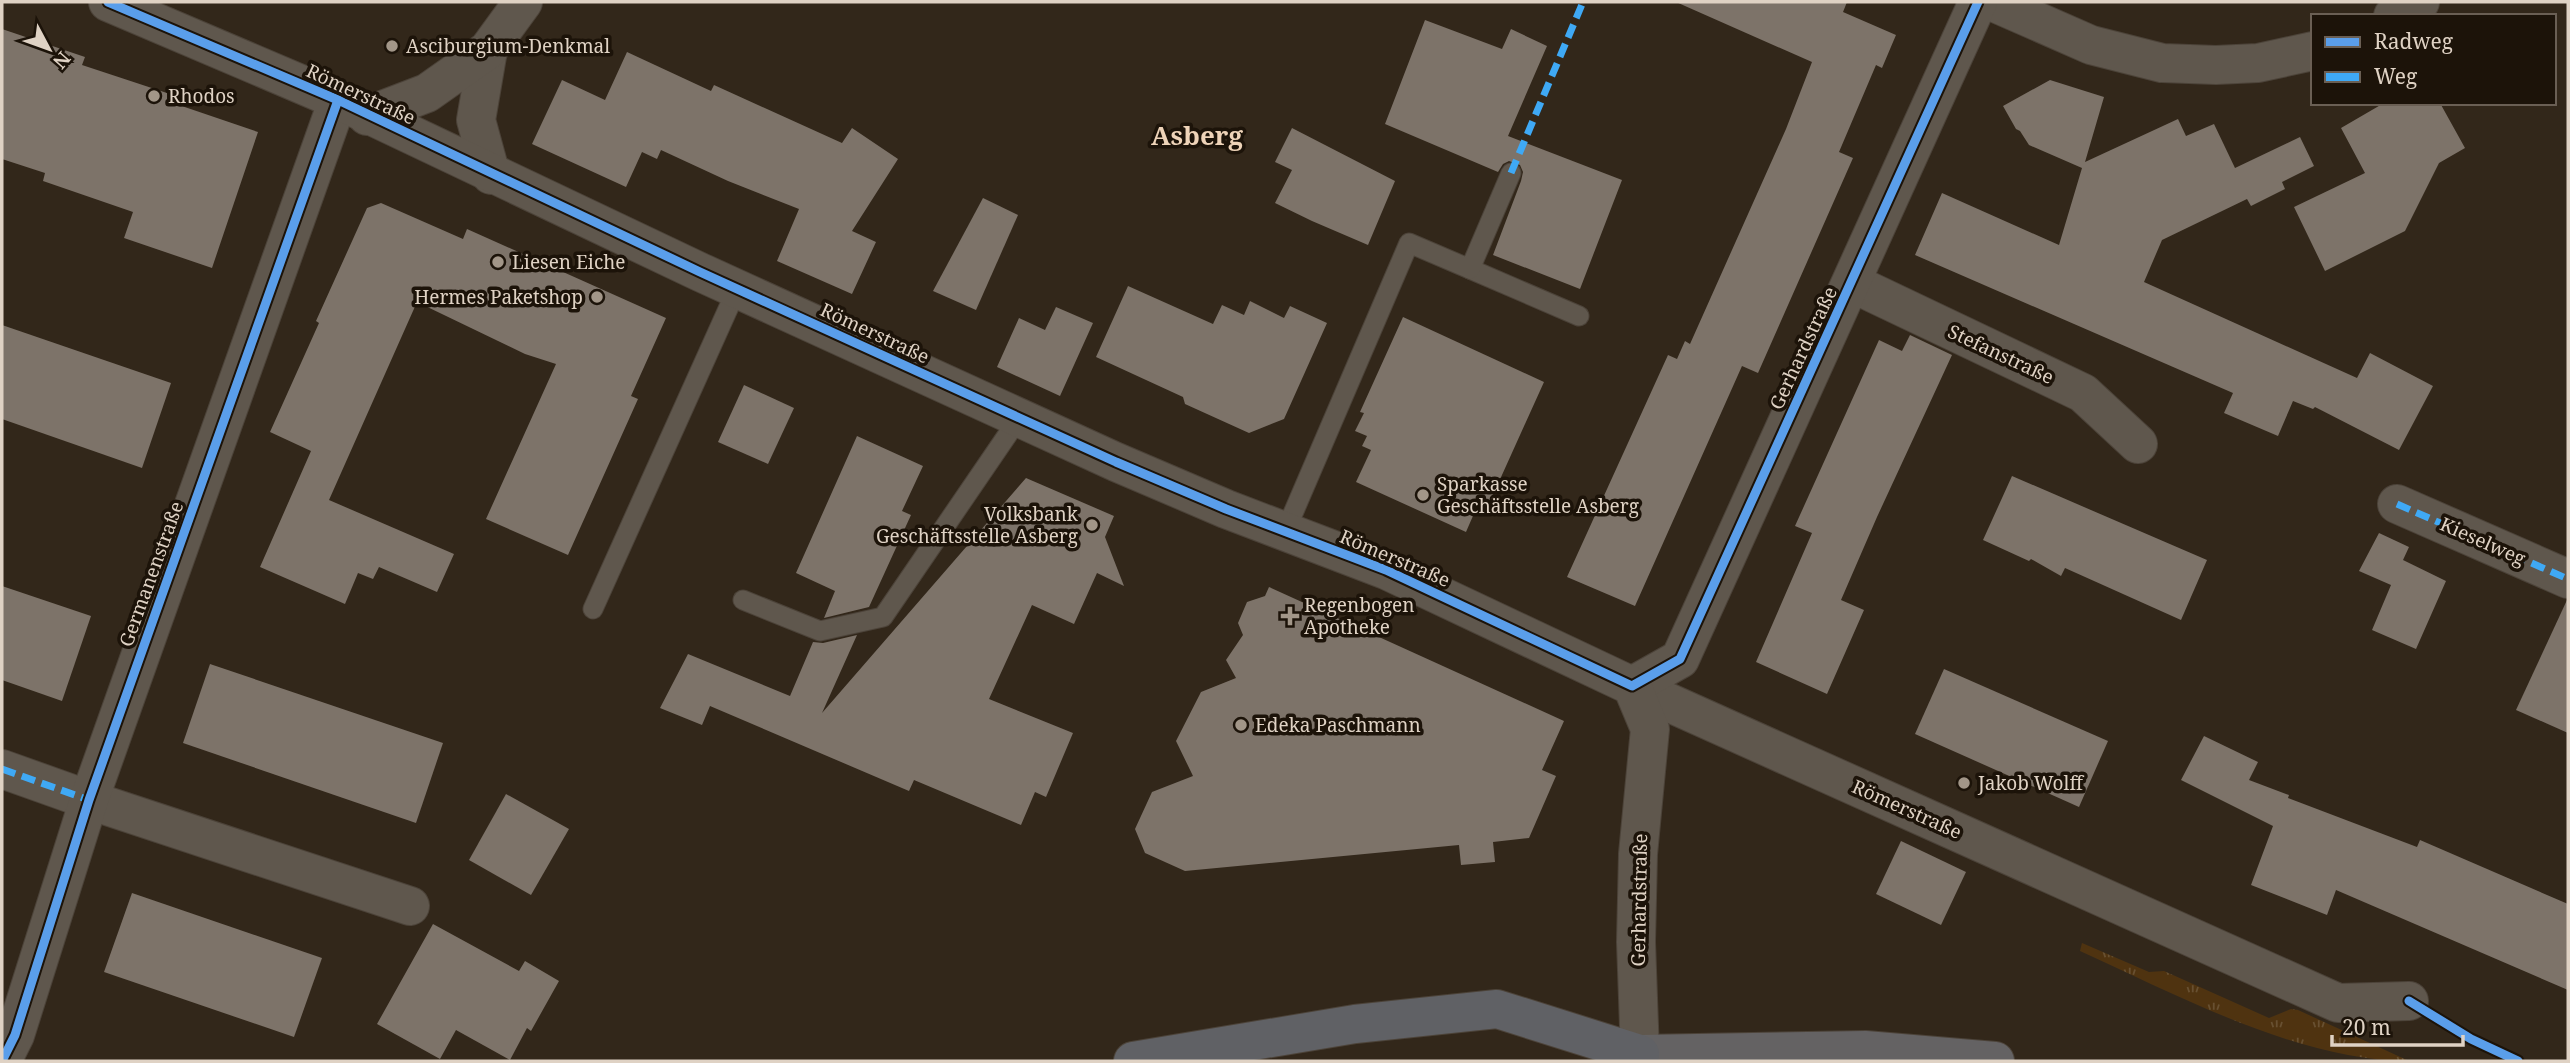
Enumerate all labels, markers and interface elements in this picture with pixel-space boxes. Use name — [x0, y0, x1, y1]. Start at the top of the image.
north arrow — [14, 14, 84, 84]
legend — [2311, 14, 2556, 105]
text: Radweg — [2374, 27, 2454, 55]
place label: Asciburgium-Denkmal — [406, 33, 610, 59]
marker: Asciburgium-Denkmal — [384, 38, 400, 54]
text: N — [47, 46, 77, 74]
street label: Römerstraße — [302, 57, 420, 131]
text: Weg — [2374, 62, 2418, 90]
place label: Rhodos — [168, 83, 235, 109]
marker: Rhodos — [146, 88, 162, 104]
district label: Asberg — [1151, 117, 1243, 153]
place label: Liesen Eiche — [512, 249, 626, 275]
marker: Liesen Eiche — [490, 254, 506, 270]
street label: Gerhardstraße — [1763, 282, 1843, 414]
place label: Hermes Paketshop — [414, 284, 583, 310]
marker: Hermes Paketshop — [589, 289, 605, 305]
street label: Römerstraße — [816, 296, 934, 370]
street label: Stefanstraße — [1944, 318, 2058, 390]
place label: Sparkasse Geschäftsstelle Asberg — [1437, 471, 1639, 519]
marker: Sparkasse Geschäftsstelle Asberg — [1415, 487, 1431, 503]
street label: Germanenstraße — [113, 498, 189, 650]
place label: Volksbank Geschäftsstelle Asberg — [876, 501, 1079, 549]
street label: Kieselweg — [2436, 511, 2530, 571]
marker: Volksbank Geschäftsstelle Asberg — [1084, 517, 1100, 533]
street label: Römerstraße — [1336, 523, 1454, 593]
place label: Regenbogen Apotheke — [1304, 592, 1415, 640]
marker: Regenbogen Apotheke — [1282, 608, 1298, 624]
place label: Edeka Paschmann — [1255, 712, 1421, 738]
marker: Edeka Paschmann — [1233, 717, 1249, 733]
place label: Jakob Wolff — [1977, 770, 2084, 796]
street label: Römerstraße — [1848, 773, 1966, 845]
marker: Jakob Wolff — [1956, 775, 1972, 791]
street label: Gerhardstraße — [1625, 833, 1653, 967]
scale bar — [2332, 1004, 2463, 1048]
text: 20 m — [2342, 1013, 2391, 1041]

